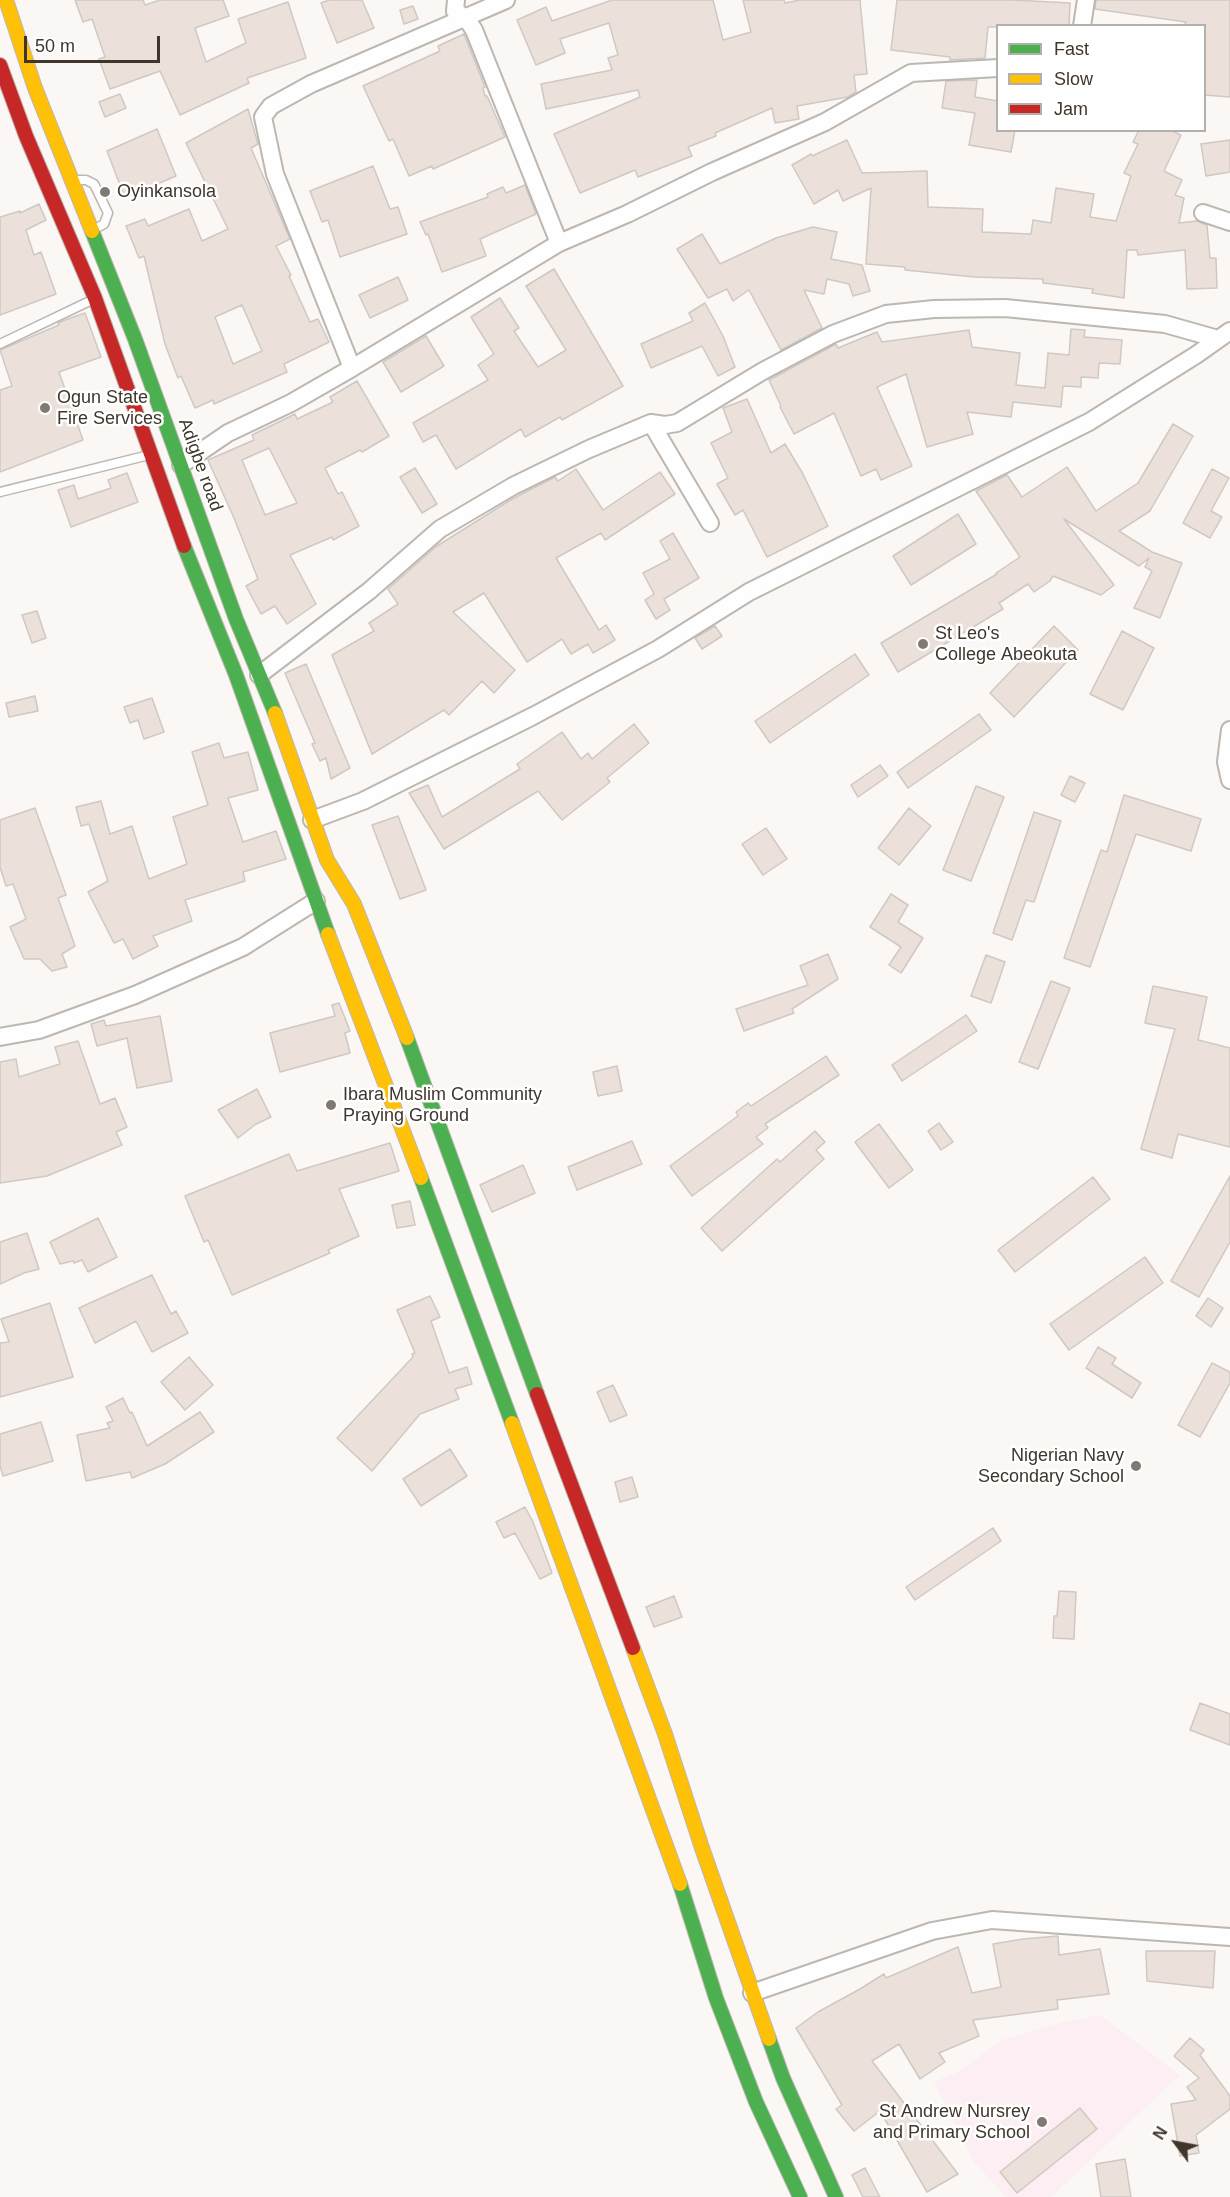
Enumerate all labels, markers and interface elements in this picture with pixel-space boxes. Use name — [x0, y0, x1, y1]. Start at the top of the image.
scale bar — [27, 24, 164, 62]
legend — [996, 24, 1206, 132]
text: 50 m — [35, 36, 75, 56]
text: Fast — [1054, 39, 1089, 59]
text: Slow — [1054, 69, 1093, 89]
text: Jam — [1054, 99, 1088, 119]
place label: Oyinkansola — [117, 181, 216, 203]
marker: Oyinkansola — [98, 185, 112, 199]
place label: Ogun State Fire Services — [57, 387, 162, 430]
marker: Ogun State Fire Services — [38, 401, 52, 415]
street label: Adigbe road — [173, 416, 227, 514]
place label: St Leo's College Abeokuta — [935, 623, 1077, 666]
marker: St Leo's College Abeokuta — [916, 637, 930, 651]
place label: Ibara Muslim Community Praying Ground — [343, 1084, 542, 1126]
marker: Ibara Muslim Community Praying Ground — [324, 1098, 338, 1112]
place label: Nigerian Navy Secondary School — [978, 1445, 1124, 1488]
marker: Nigerian Navy Secondary School — [1129, 1459, 1143, 1473]
place label: St Andrew Nursrey and Primary School — [873, 2101, 1030, 2144]
north arrow — [1146, 2113, 1206, 2173]
marker: St Andrew Nursrey and Primary School — [1035, 2115, 1049, 2129]
text: N — [1150, 2124, 1171, 2143]

